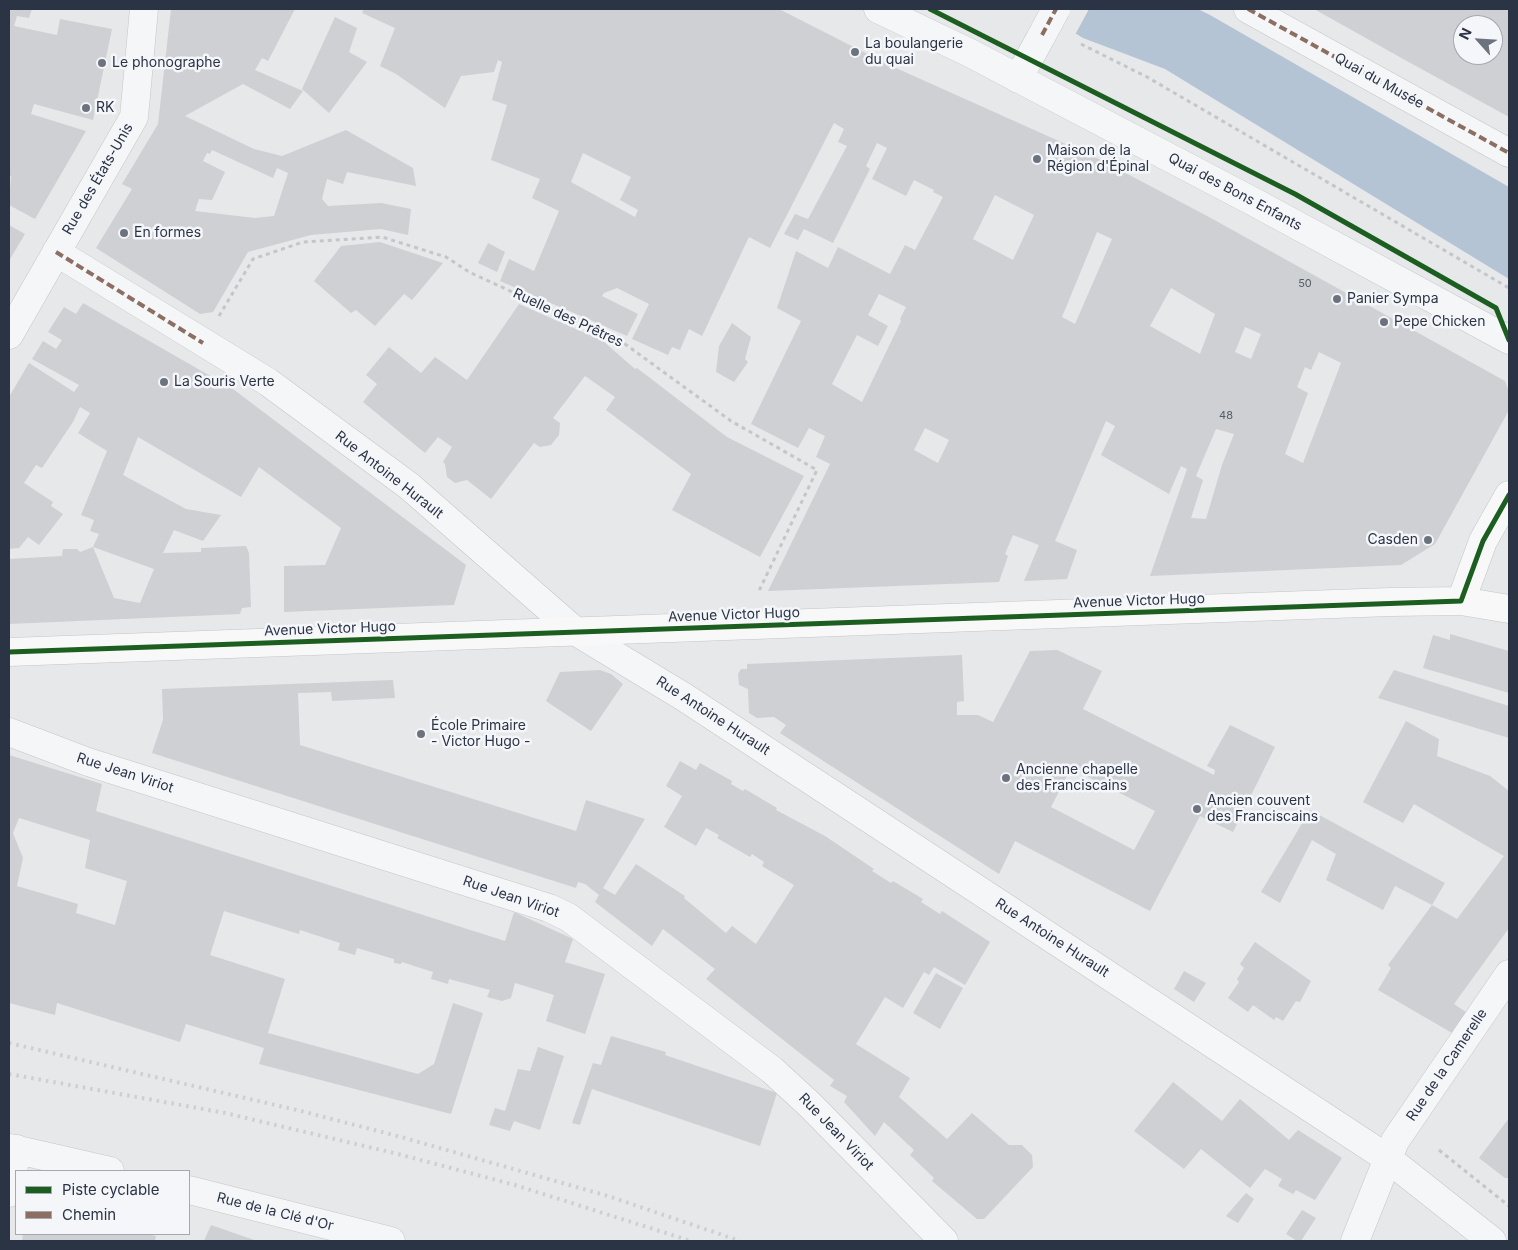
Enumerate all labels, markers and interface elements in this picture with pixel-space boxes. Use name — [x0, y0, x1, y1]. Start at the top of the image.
north arrow — [1453, 15, 1503, 65]
text: N — [1455, 25, 1475, 42]
place label: La boulangerie du quai — [865, 36, 963, 68]
marker: La boulangerie du quai — [849, 46, 861, 58]
street label: Quai du Musée — [1331, 50, 1427, 112]
place label: Le phonographe — [112, 55, 221, 71]
marker: Le phonographe — [96, 57, 108, 69]
place label: RK — [96, 100, 114, 116]
marker: RK — [80, 102, 92, 114]
street label: Rue des États-Unis — [59, 120, 137, 238]
place label: Maison de la Région d'Épinal — [1047, 143, 1149, 176]
street label: Quai des Bons Enfants — [1165, 150, 1305, 234]
marker: Maison de la Région d'Épinal — [1031, 153, 1043, 165]
place label: En formes — [134, 225, 201, 241]
marker: En formes — [118, 227, 130, 239]
house number: 50 — [1298, 277, 1312, 291]
street label: Ruelle des Prêtres — [510, 285, 626, 351]
place label: Panier Sympa — [1347, 291, 1439, 307]
marker: Panier Sympa — [1331, 293, 1343, 305]
place label: Pepe Chicken — [1394, 314, 1485, 330]
marker: Pepe Chicken — [1378, 316, 1390, 328]
place label: La Souris Verte — [174, 374, 275, 390]
marker: La Souris Verte — [158, 376, 170, 388]
house number: 48 — [1219, 409, 1233, 423]
street label: Rue Antoine Hurault — [332, 428, 446, 522]
place label: Casden — [1368, 532, 1418, 548]
marker: Casden — [1422, 534, 1434, 546]
street label: Avenue Victor Hugo — [1073, 590, 1205, 612]
street label: Avenue Victor Hugo — [668, 604, 800, 626]
street label: Avenue Victor Hugo — [264, 618, 396, 640]
street label: Rue Antoine Hurault — [653, 673, 773, 759]
place label: École Primaire - Victor Hugo - — [431, 718, 531, 750]
marker: École Primaire - Victor Hugo - — [415, 728, 427, 740]
street label: Rue Jean Viriot — [75, 749, 175, 797]
place label: Ancienne chapelle des Franciscains — [1016, 762, 1138, 794]
marker: Ancienne chapelle des Franciscains — [1000, 772, 1012, 784]
place label: Ancien couvent des Franciscains — [1207, 793, 1318, 826]
marker: Ancien couvent des Franciscains — [1191, 803, 1203, 815]
street label: Rue Jean Viriot — [461, 873, 561, 921]
street label: Rue Antoine Hurault — [992, 895, 1112, 981]
street label: Rue de la Camerelle — [1403, 1006, 1491, 1124]
street label: Rue Jean Viriot — [795, 1090, 877, 1174]
legend — [15, 1170, 190, 1235]
text: Piste cyclable — [62, 1180, 159, 1199]
street label: Rue de la Clé d'Or — [215, 1189, 335, 1235]
text: Chemin — [62, 1205, 116, 1224]

